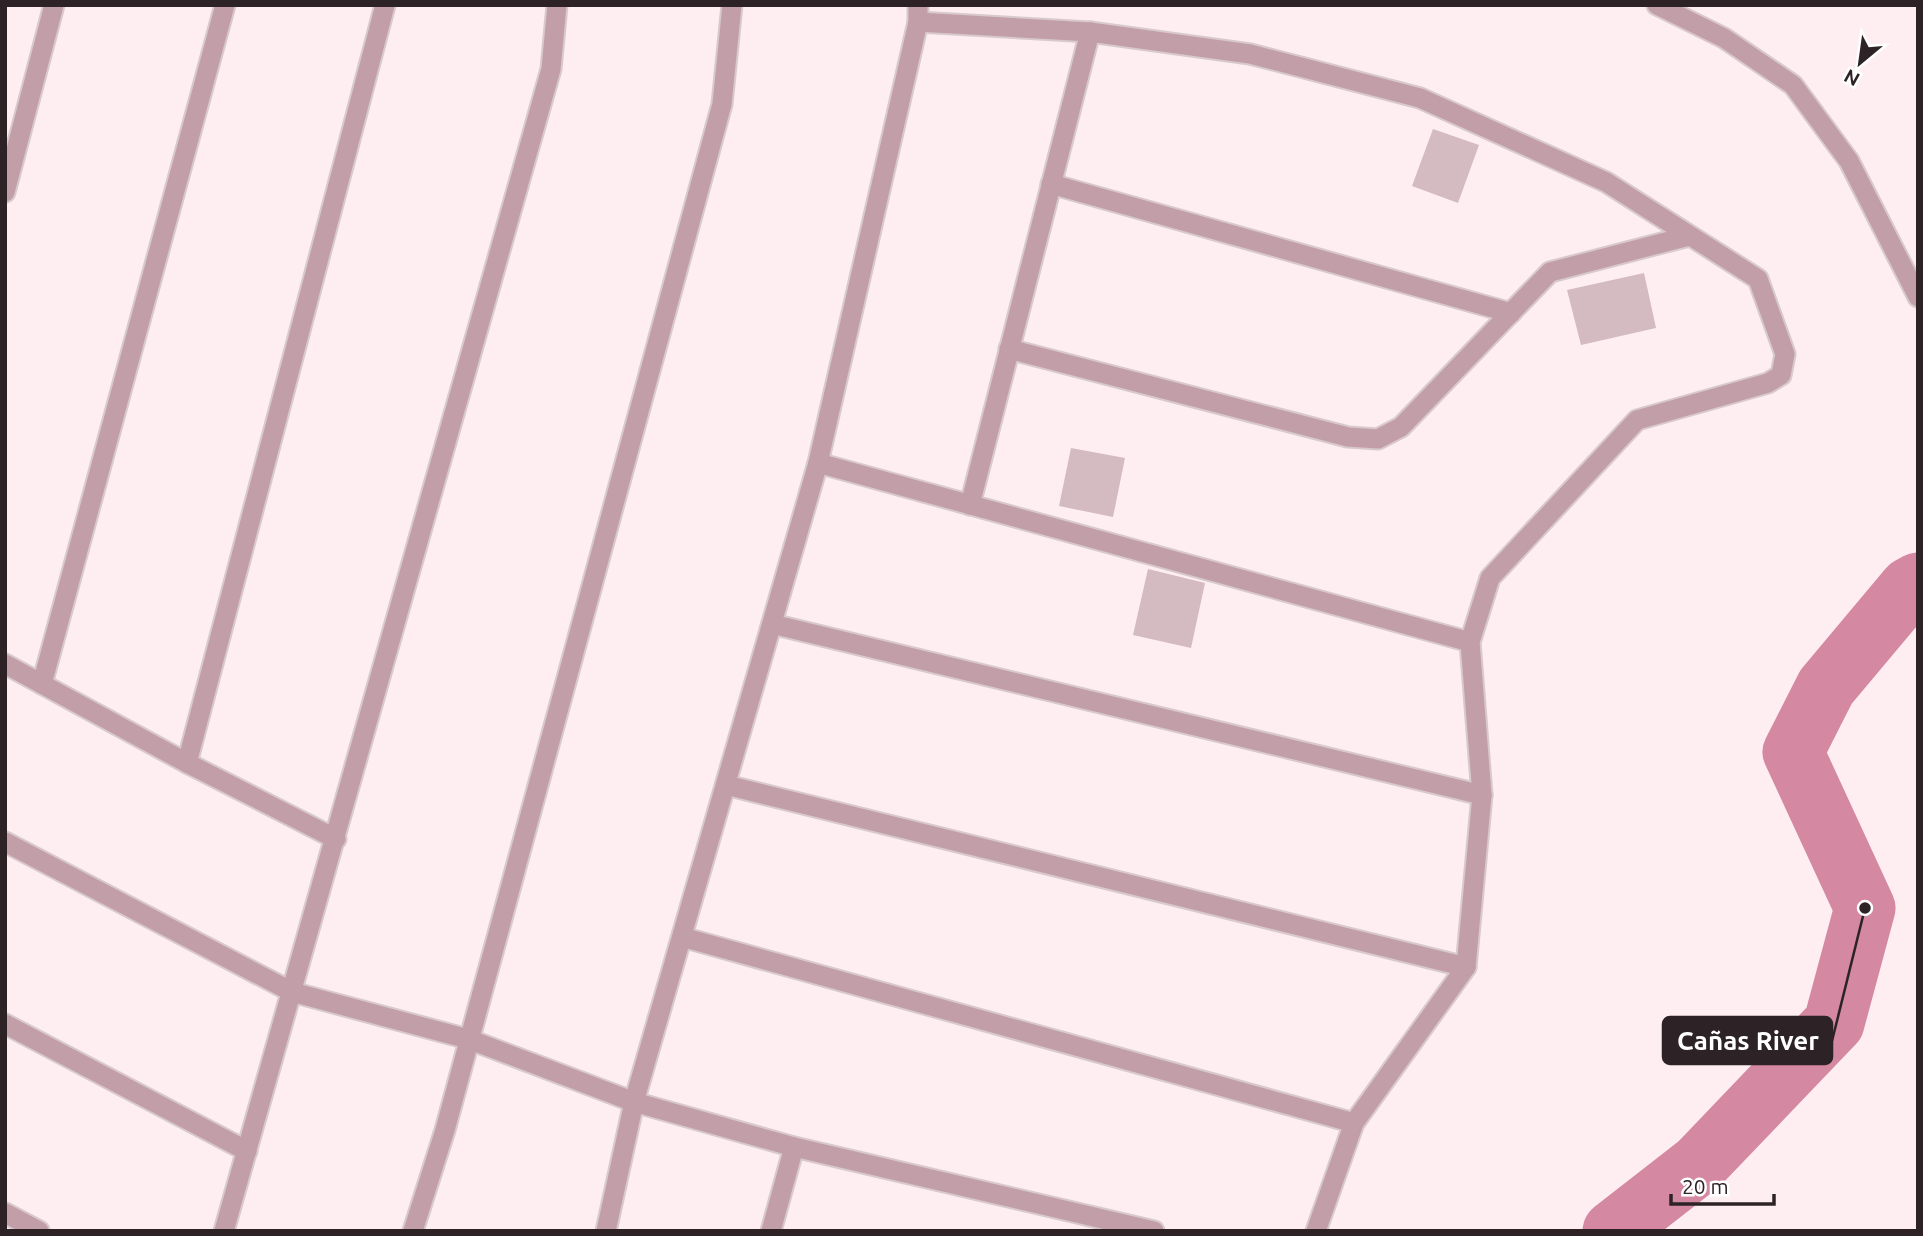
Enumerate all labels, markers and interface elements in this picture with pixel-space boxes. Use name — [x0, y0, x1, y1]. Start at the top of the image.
north arrow — [1825, 28, 1895, 98]
text: N — [1840, 65, 1863, 91]
callout: Cañas River — [1663, 1017, 1832, 1064]
text: Cañas River — [1677, 1026, 1819, 1055]
scale bar — [1671, 1162, 1774, 1206]
text: 20 m — [1682, 1174, 1729, 1198]

